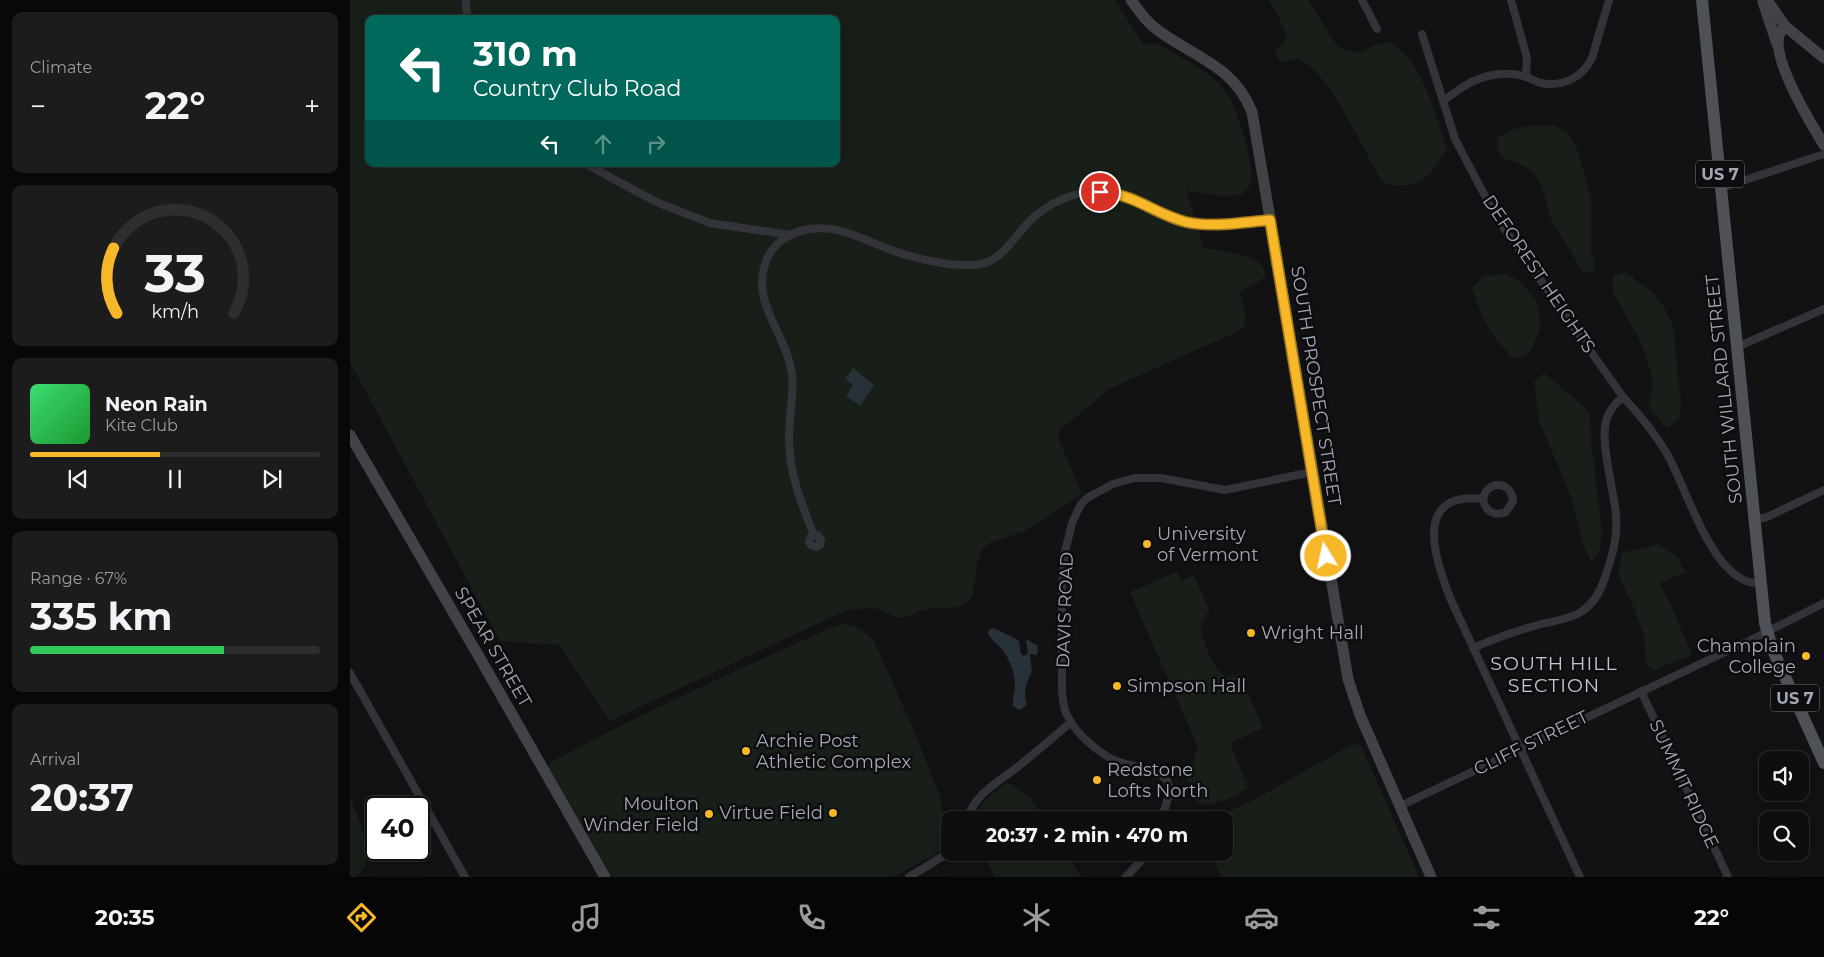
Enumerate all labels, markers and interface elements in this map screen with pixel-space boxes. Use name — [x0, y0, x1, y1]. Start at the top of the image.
text: 310 m — [473, 32, 578, 75]
icon: left — [390, 35, 455, 100]
text: Climate — [30, 58, 92, 77]
text: Country Club Road — [473, 75, 681, 102]
text: 22° — [145, 82, 205, 129]
text: − — [30, 89, 46, 123]
text: + — [304, 89, 320, 123]
icon: left — [536, 130, 564, 158]
icon: ahead — [589, 130, 617, 158]
icon: right — [642, 130, 670, 158]
road number: US 7 — [1696, 160, 1744, 188]
pin — [1079, 171, 1121, 213]
icon: arrive — [1086, 178, 1114, 206]
street label: DEFOREST HEIGHTS — [1478, 191, 1600, 357]
text: 33 — [143, 242, 206, 305]
street label: SOUTH PROSPECT STREET — [1286, 264, 1346, 508]
street label: SOUTH WILLARD STREET — [1701, 273, 1747, 505]
text: km/h — [151, 301, 199, 322]
text: Neon Rain — [105, 393, 208, 416]
text: Kite Club — [105, 416, 178, 435]
icon: previous — [64, 465, 92, 493]
icon: pause — [161, 465, 189, 493]
icon: next — [258, 465, 286, 493]
place label: University of Vermont — [1157, 523, 1259, 566]
position arrow — [1299, 529, 1351, 581]
marker: University of Vermont — [1141, 538, 1153, 550]
street label: DAVIS ROAD — [1052, 552, 1078, 668]
text: Range · 67% — [30, 569, 127, 588]
street label: SPEAR STREET — [450, 583, 537, 712]
text: 335 km — [30, 593, 172, 640]
place label: Wright Hall — [1261, 622, 1364, 644]
marker: Wright Hall — [1245, 627, 1257, 639]
place label: Champlain College — [1697, 635, 1796, 678]
marker: Champlain College — [1800, 650, 1812, 662]
district label: SOUTH HILL SECTION — [1490, 652, 1618, 697]
place label: Simpson Hall — [1127, 675, 1246, 697]
marker: Simpson Hall — [1111, 680, 1123, 692]
road number: US 7 — [1771, 684, 1819, 711]
street label: CLIFF STREET — [1470, 705, 1593, 780]
street label: SUMMIT RIDGE — [1645, 716, 1723, 852]
place label: Archie Post Athletic Complex — [756, 730, 911, 773]
marker: Archie Post Athletic Complex — [740, 745, 752, 757]
text: Arrival — [30, 750, 80, 769]
map controls — [1759, 751, 1809, 861]
button: sound — [1759, 751, 1809, 801]
place label: Redstone Lofts North — [1107, 759, 1209, 802]
text: 20:37 — [30, 774, 134, 821]
marker: Redstone Lofts North — [1091, 774, 1103, 786]
place label: Moulton Winder Field — [583, 793, 699, 836]
speed limit sign: 40 — [365, 796, 430, 861]
place label: Virtue Field — [719, 802, 823, 824]
marker: Virtue Field — [827, 807, 839, 819]
marker: Moulton Winder Field — [703, 808, 715, 820]
button: search — [1759, 811, 1809, 861]
text: 20:37 · 2 min · 470 m — [986, 824, 1188, 847]
icon: directions — [344, 900, 379, 935]
icon: music — [569, 900, 604, 935]
icon: phone — [794, 900, 829, 935]
icon: climate — [1019, 900, 1054, 935]
icon: car — [1244, 900, 1279, 935]
icon: filters — [1469, 900, 1504, 935]
text: 20:35 — [95, 904, 155, 931]
text: 22° — [1694, 904, 1729, 931]

